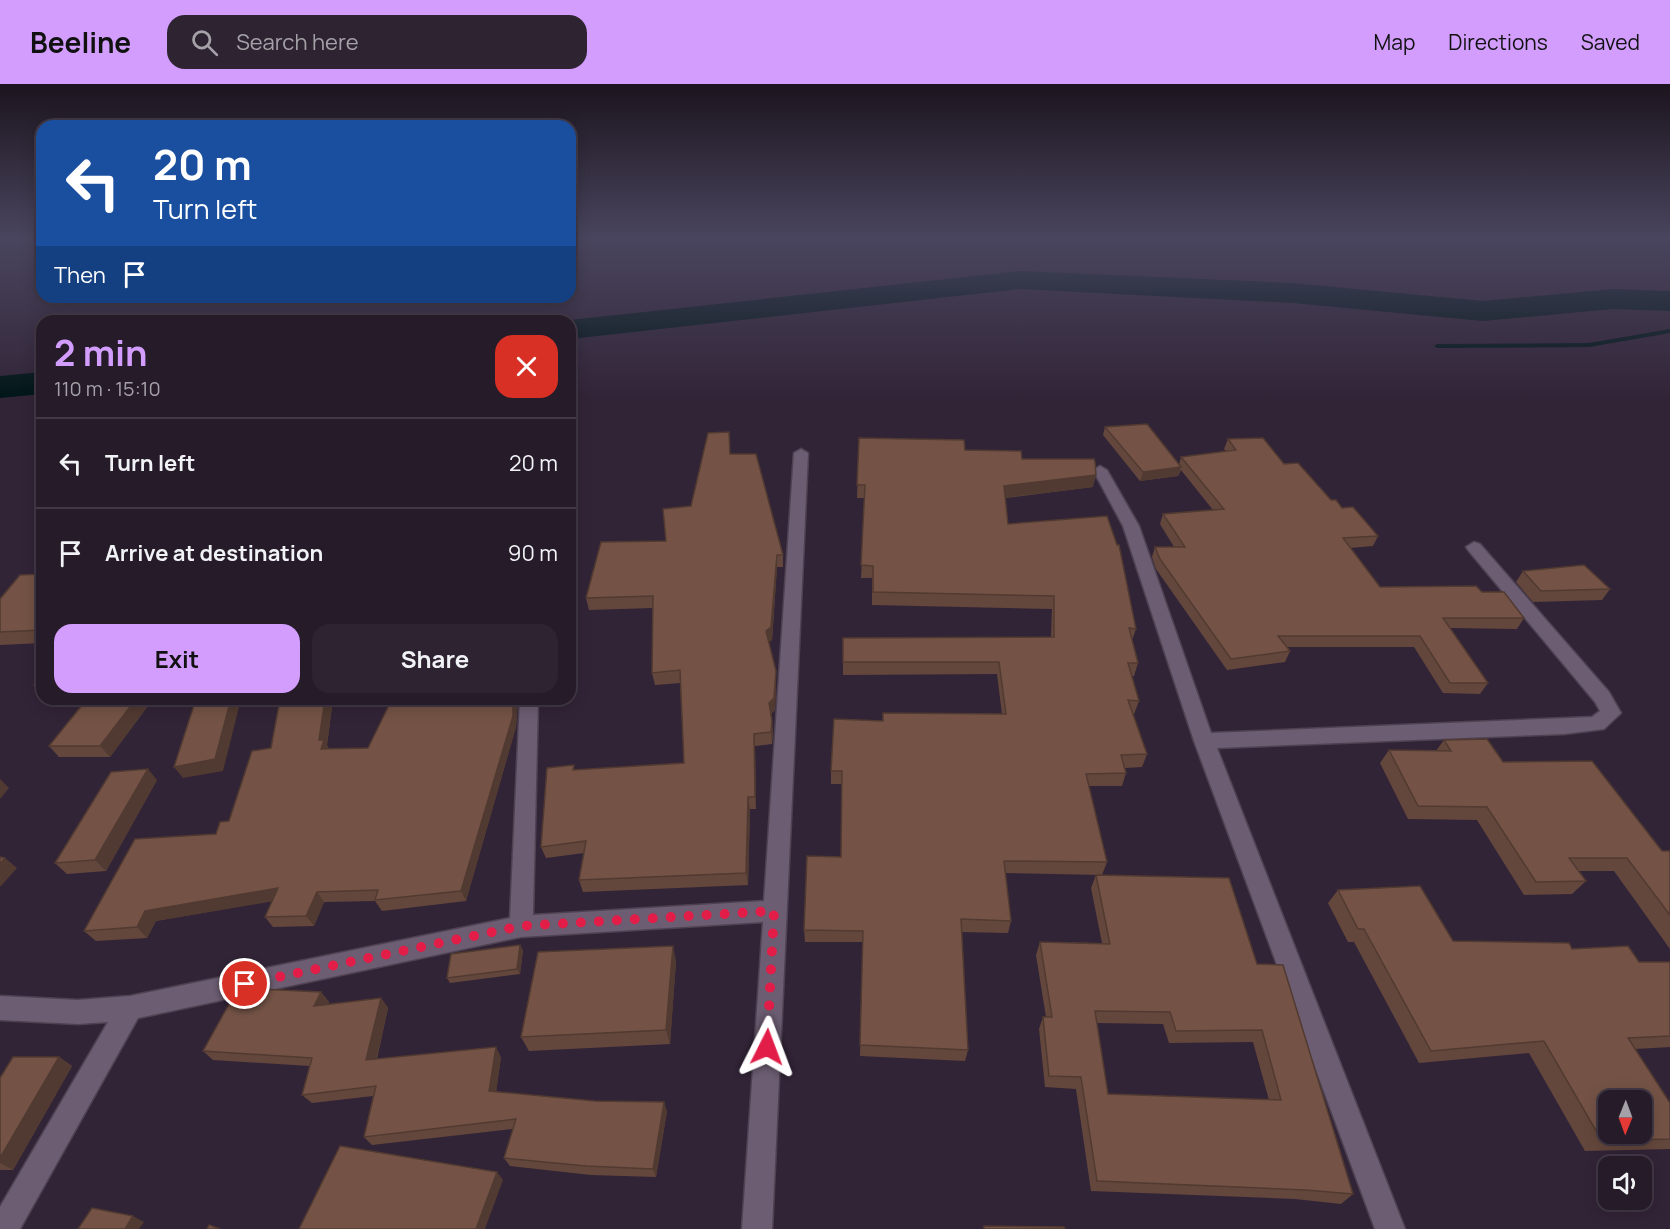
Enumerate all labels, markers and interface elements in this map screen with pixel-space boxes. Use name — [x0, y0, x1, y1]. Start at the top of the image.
search box — [167, 15, 587, 69]
text: Beeline — [30, 23, 131, 61]
icon: search — [188, 26, 221, 59]
text: Search here — [236, 27, 359, 57]
text: Map — [1374, 28, 1415, 56]
text: Directions — [1448, 28, 1548, 56]
text: Saved — [1581, 28, 1640, 56]
text: 20 m — [153, 135, 252, 193]
icon: left — [54, 144, 132, 222]
text: Turn left — [153, 190, 257, 227]
icon: arrive — [118, 258, 151, 291]
text: Then — [54, 260, 106, 290]
text: 2 min — [54, 328, 148, 377]
button: close — [495, 335, 558, 398]
text: 110 m · 15:10 — [54, 375, 161, 402]
icon: left — [54, 447, 87, 480]
text: Turn left — [105, 448, 195, 478]
text: 20 m — [509, 448, 558, 478]
icon: arrive — [54, 537, 87, 570]
text: Arrive at destination — [105, 538, 323, 568]
text: 90 m — [508, 538, 558, 568]
button: Exit — [54, 624, 300, 693]
button: Share — [312, 624, 558, 693]
pin — [219, 958, 270, 1009]
icon: arrive — [228, 967, 261, 1000]
position arrow — [735, 1015, 799, 1079]
north arrow — [1598, 1090, 1652, 1144]
map controls — [1598, 1090, 1652, 1210]
button: sound — [1598, 1156, 1652, 1210]

